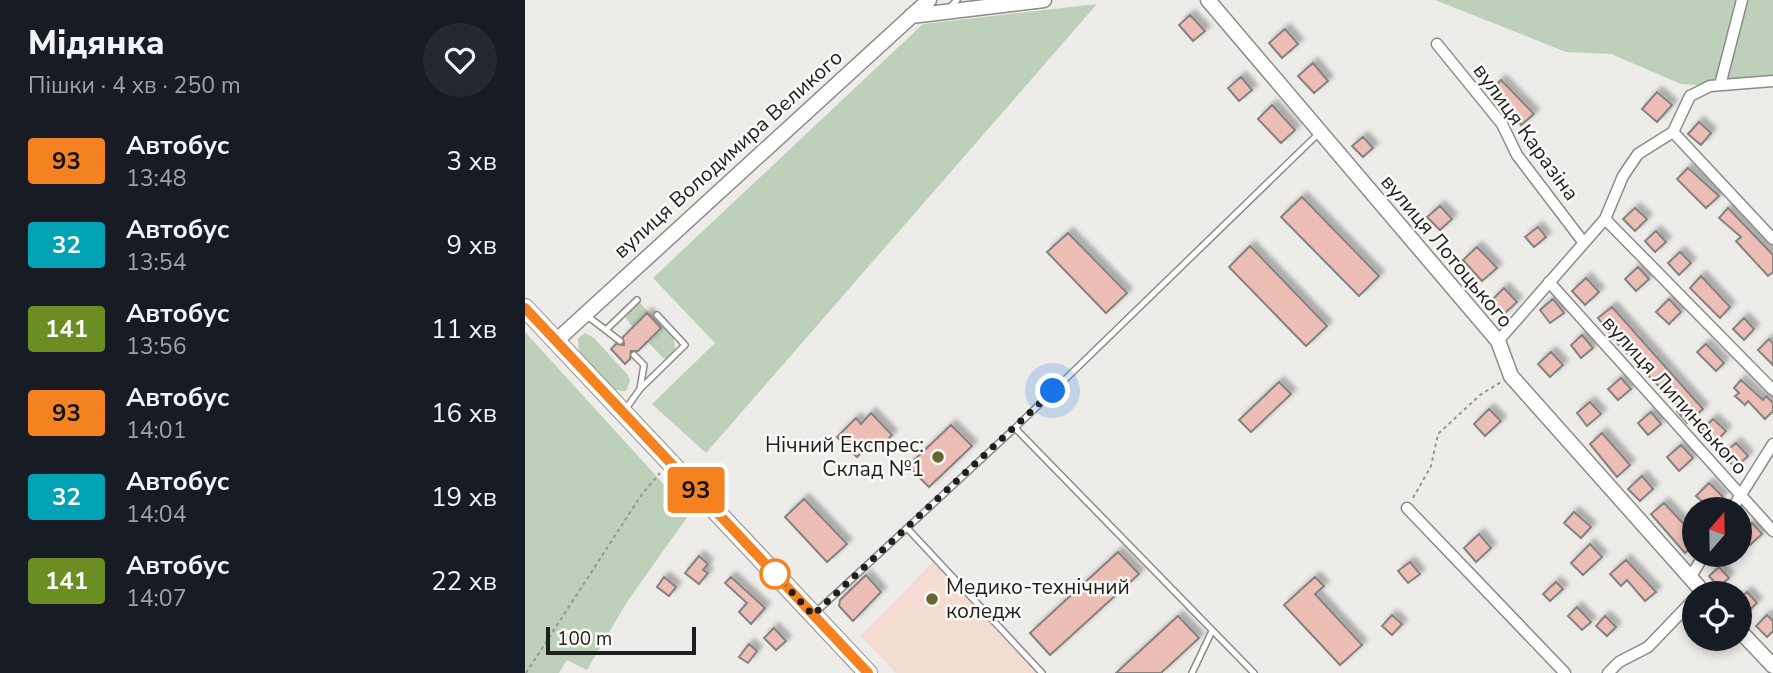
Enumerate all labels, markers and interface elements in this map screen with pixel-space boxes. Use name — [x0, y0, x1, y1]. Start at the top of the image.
text: Мідянка — [28, 21, 165, 66]
button: heart — [423, 23, 497, 97]
street label: вулиця Володимира Великого — [607, 44, 849, 264]
street label: вулиця Каразіна — [1467, 58, 1585, 206]
text: Пішки · 4 хв · 250 m — [28, 70, 241, 101]
text: Автобус — [126, 128, 229, 163]
text: 3 хв — [447, 144, 497, 179]
text: 93 — [52, 145, 81, 177]
text: 13:48 — [126, 163, 186, 194]
street label: вулиця Лотоцького — [1375, 169, 1519, 333]
text: Автобус — [126, 212, 229, 247]
text: 9 хв — [447, 228, 497, 263]
text: 32 — [52, 229, 81, 261]
text: 13:54 — [126, 247, 186, 278]
text: Автобус — [126, 296, 229, 331]
street label: вулиця Липинського — [1596, 309, 1754, 481]
text: 11 хв — [431, 312, 497, 347]
text: 141 — [45, 313, 88, 345]
text: 13:56 — [126, 331, 186, 362]
your location — [1035, 373, 1070, 408]
text: Автобус — [126, 380, 229, 415]
text: 16 хв — [431, 396, 497, 431]
text: 93 — [52, 397, 81, 429]
text: 14:01 — [126, 415, 186, 446]
place label: Нічний Експрес: Склад №1 — [765, 431, 924, 483]
marker: Нічний Експрес: Склад №1 — [930, 449, 946, 465]
text: Автобус — [126, 464, 229, 499]
line badge: 93 — [665, 467, 727, 513]
text: 93 — [682, 474, 710, 506]
text: 19 хв — [431, 480, 497, 515]
text: 32 — [52, 481, 81, 513]
north arrow — [1682, 497, 1752, 567]
map controls — [1682, 497, 1752, 651]
text: 14:04 — [126, 499, 186, 530]
text: Автобус — [126, 548, 229, 583]
unlabelled marker — [760, 559, 790, 589]
text: 22 хв — [431, 564, 497, 599]
text: 141 — [45, 565, 88, 597]
place label: Медико-технічний коледж — [946, 573, 1130, 625]
button: locate — [1682, 581, 1752, 651]
text: 14:07 — [126, 583, 186, 614]
marker: Медико-технічний коледж — [924, 591, 940, 607]
scale bar — [546, 624, 697, 656]
text: 100 m — [557, 626, 612, 652]

